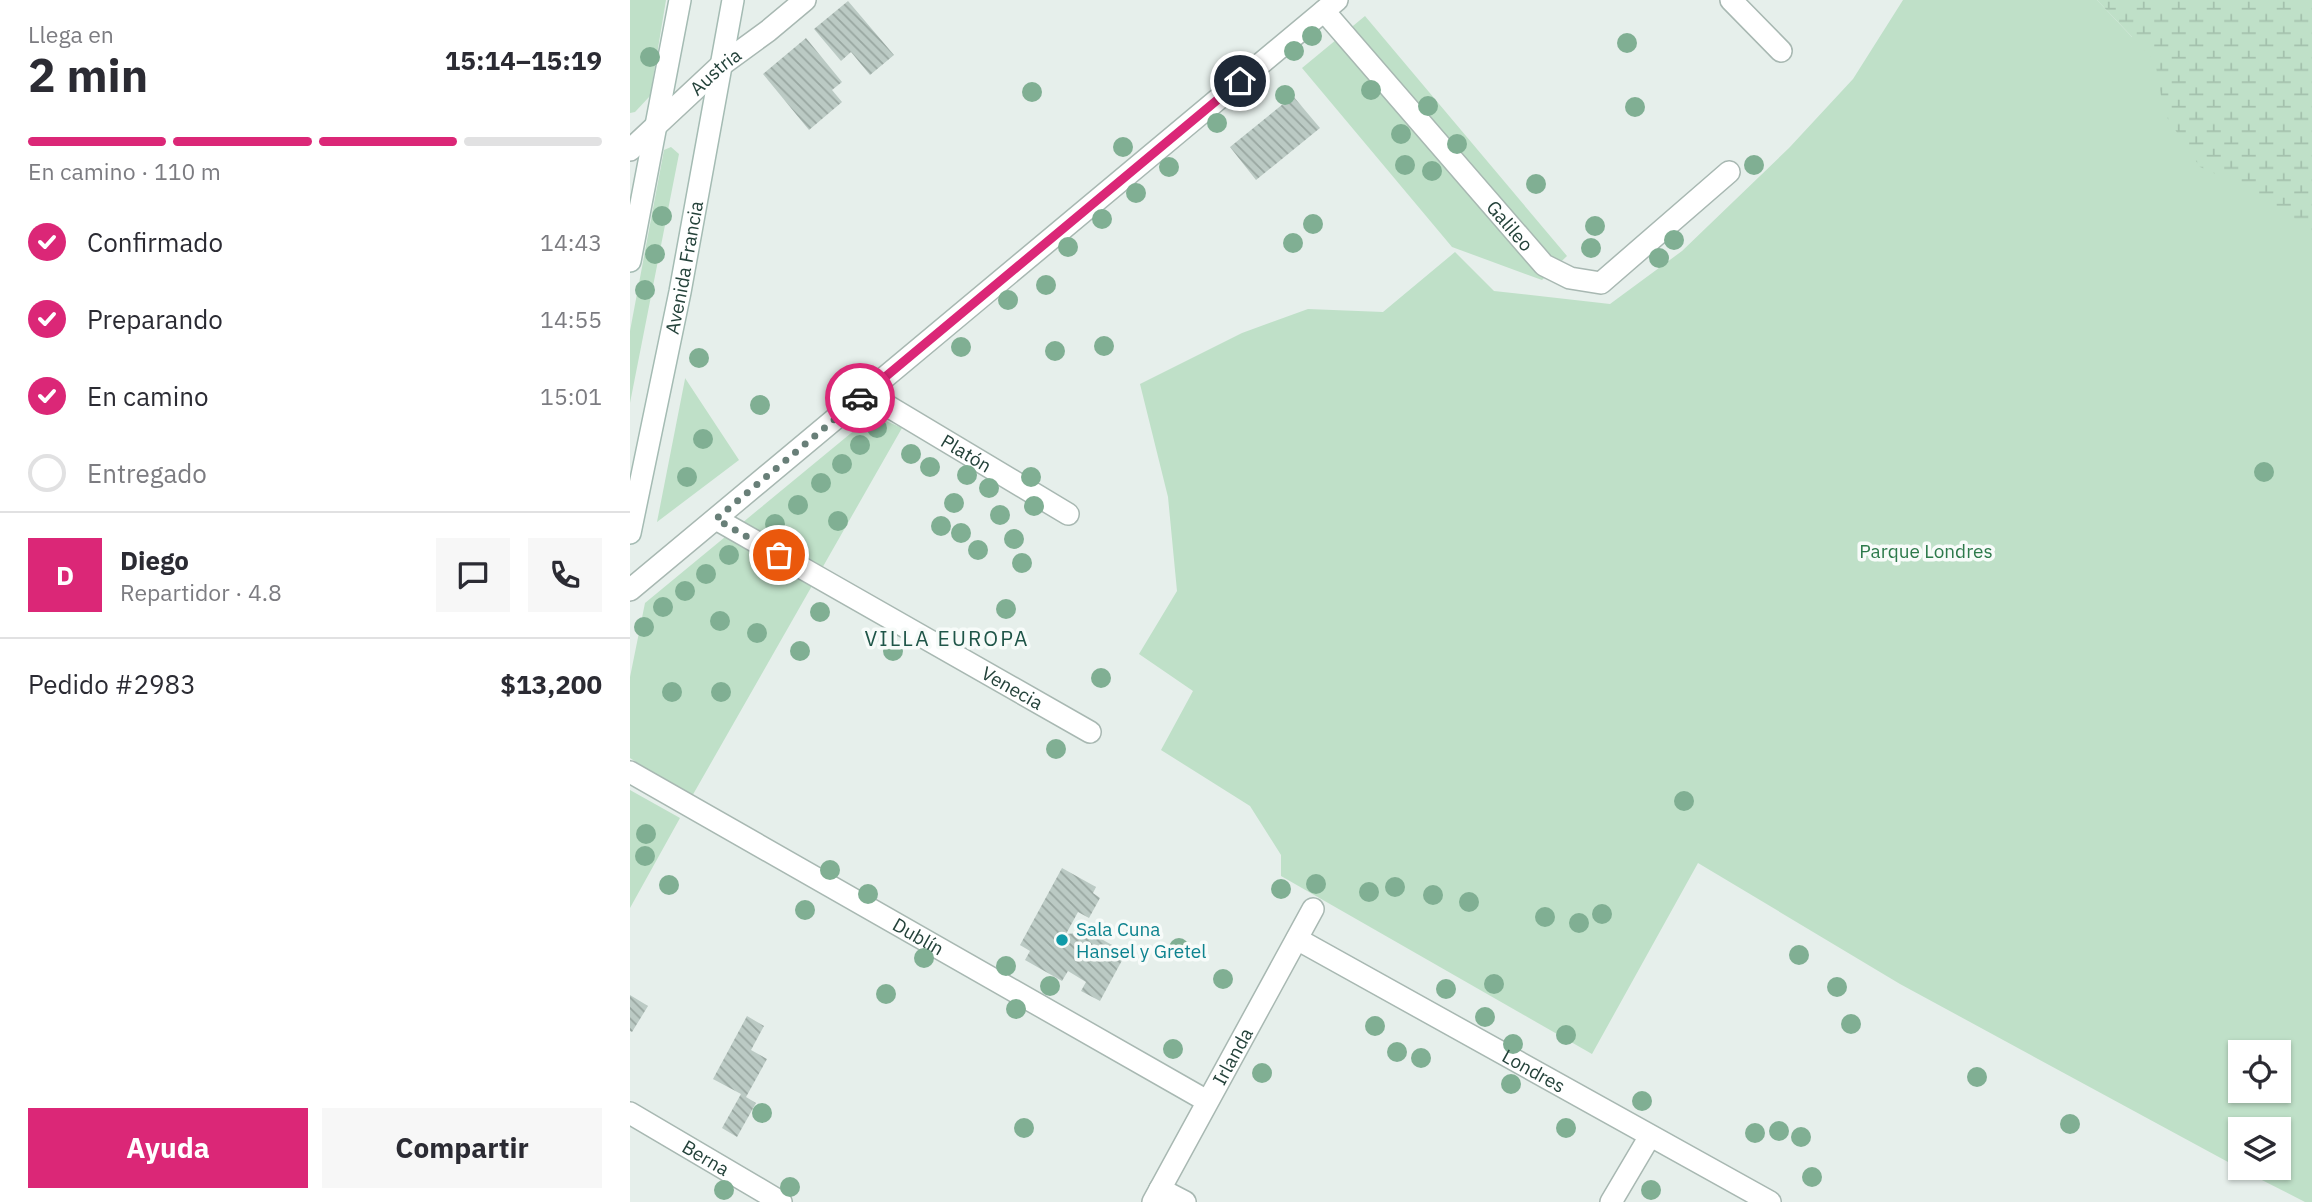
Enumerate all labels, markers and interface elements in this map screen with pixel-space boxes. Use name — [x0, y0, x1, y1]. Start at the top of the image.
text: Llega en — [28, 19, 114, 49]
text: 15:14–15:19 — [445, 43, 602, 77]
street label: Austria — [684, 43, 746, 100]
text: 2 min — [28, 45, 148, 105]
pin — [1210, 51, 1270, 111]
icon: home — [1221, 62, 1259, 100]
text: En camino · 110 m — [28, 156, 221, 186]
street label: Galileo — [1481, 195, 1539, 256]
street label: Avenida Francia — [660, 199, 708, 336]
icon: check — [28, 223, 66, 261]
text: Confirmado — [87, 225, 223, 259]
text: 14:43 — [540, 227, 602, 257]
icon: check — [28, 300, 66, 338]
text: Preparando — [87, 302, 223, 336]
text: 14:55 — [540, 304, 602, 334]
courier — [825, 363, 895, 433]
icon: check — [28, 377, 66, 415]
text: En camino — [87, 379, 209, 413]
icon: car — [841, 379, 879, 417]
text: 15:01 — [540, 381, 602, 411]
street label: Platón — [937, 429, 996, 478]
text: Entregado — [87, 456, 207, 490]
pin — [749, 525, 809, 585]
icon: bag — [760, 536, 798, 574]
button: chat — [436, 538, 510, 612]
button: phone — [528, 538, 602, 612]
park label: Parque Londres — [1859, 539, 1993, 563]
text: Diego — [120, 543, 189, 577]
text: D — [56, 558, 74, 592]
text: Repartidor · 4.8 — [120, 577, 282, 607]
district label: VILLA EUROPA — [865, 624, 1029, 652]
street label: Venecia — [977, 661, 1047, 715]
text: Pedido #2983 — [28, 667, 196, 701]
text: $13,200 — [500, 667, 602, 701]
street label: Dublín — [888, 912, 948, 961]
place label: Sala Cuna Hansel y Gretel — [1076, 917, 1206, 963]
marker: Sala Cuna Hansel y Gretel — [1054, 932, 1070, 948]
street label: Irlanda — [1207, 1023, 1258, 1089]
map controls — [2228, 1040, 2291, 1180]
button: locate — [2228, 1040, 2291, 1103]
street label: Londres — [1498, 1044, 1570, 1098]
button: Ayuda — [28, 1108, 308, 1188]
button: Compartir — [322, 1108, 602, 1188]
button: layers — [2228, 1117, 2291, 1180]
street label: Berna — [678, 1134, 734, 1181]

